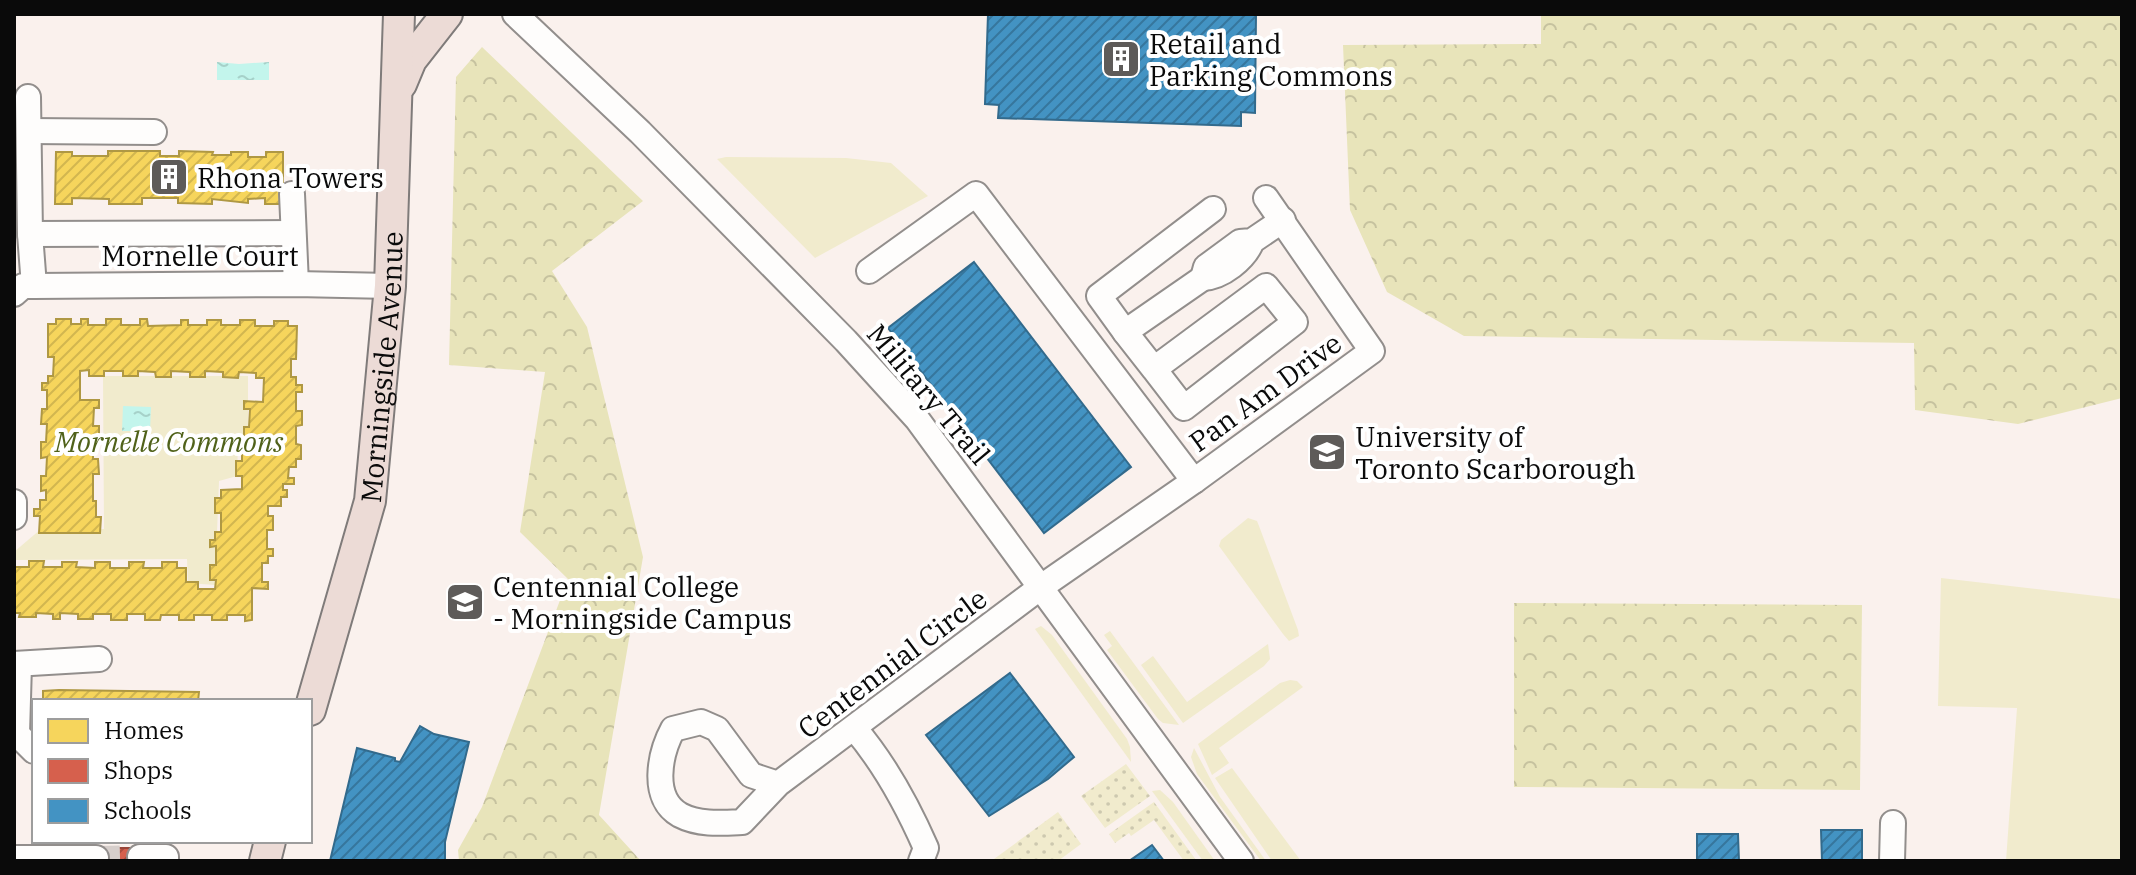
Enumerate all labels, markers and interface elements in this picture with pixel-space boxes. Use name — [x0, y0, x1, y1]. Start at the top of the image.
place label: Retail and Parking Commons — [1149, 25, 1393, 94]
building icon: Retail and Parking Commons — [1100, 38, 1142, 80]
building icon: Rhona Towers — [148, 156, 190, 198]
place label: Rhona Towers — [197, 159, 384, 196]
street label: Morningside Avenue — [351, 231, 410, 504]
street label: Mornelle Court — [101, 237, 299, 274]
street label: Military Trail — [859, 316, 999, 472]
street label: Pan Am Drive — [1181, 324, 1349, 460]
place label: University of Toronto Scarborough — [1355, 418, 1636, 487]
park label: Mornelle Commons — [54, 423, 284, 460]
school or university icon: University of Toronto Scarborough — [1306, 431, 1348, 473]
place label: Centennial College - Morningside Campus — [493, 568, 792, 637]
street label: Centennial Circle — [790, 580, 994, 746]
school or university icon: Centennial College - Morningside Campus — [444, 581, 486, 623]
legend — [32, 699, 312, 843]
text: Homes — [104, 714, 184, 746]
text: Shops — [104, 754, 173, 786]
text: Schools — [104, 794, 192, 826]

